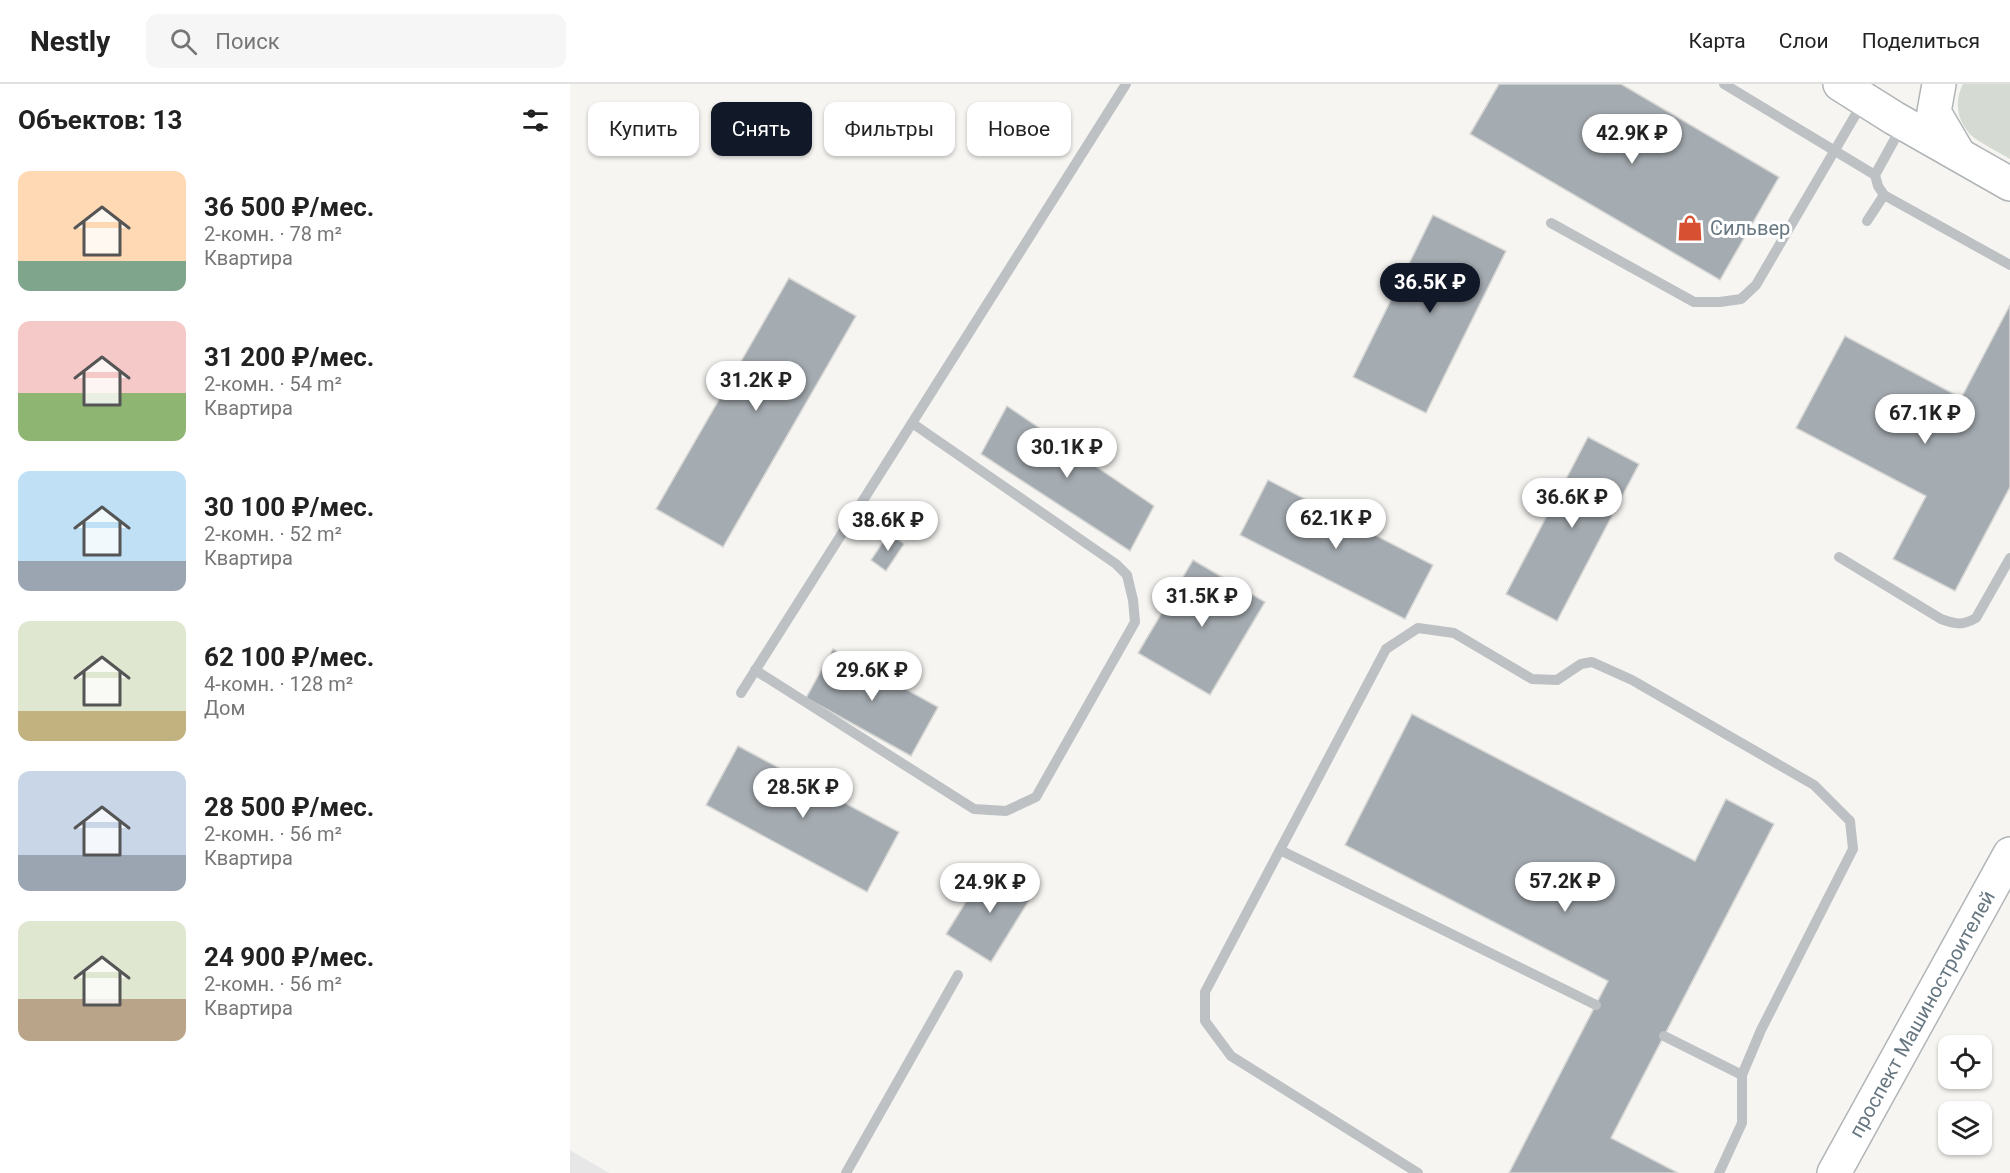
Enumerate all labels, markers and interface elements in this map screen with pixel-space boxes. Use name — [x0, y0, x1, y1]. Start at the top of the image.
search box — [146, 14, 566, 68]
text: Nestly — [30, 25, 110, 58]
icon: search — [167, 25, 200, 58]
text: Поиск — [215, 29, 280, 54]
text: Карта — [1689, 29, 1746, 53]
text: Слои — [1779, 29, 1829, 53]
text: Поделиться — [1862, 29, 1980, 53]
chip: Купить — [588, 102, 699, 156]
chip: Снять — [711, 102, 812, 156]
chip: Фильтры — [824, 102, 955, 156]
chip: Новое — [967, 102, 1071, 156]
icon: filters — [519, 104, 552, 137]
text: Объектов: 13 — [18, 105, 182, 135]
pin: 42.9K ₽ — [1577, 114, 1687, 165]
text: 42.9K ₽ — [1596, 121, 1668, 145]
text: 36 500 ₽/мес. — [204, 192, 374, 222]
icon: home — [66, 195, 138, 267]
shop icon: Сильвер — [1675, 213, 1705, 243]
place label: Сильвер — [1710, 216, 1790, 240]
text: 2-комн. · 78 m² — [204, 222, 342, 246]
text: Квартира — [204, 246, 293, 270]
pin: 36.5K ₽ — [1375, 263, 1485, 314]
text: 36.5K ₽ — [1394, 270, 1466, 294]
text: 31 200 ₽/мес. — [204, 342, 374, 372]
icon: home — [66, 345, 138, 417]
pin: 31.2K ₽ — [701, 361, 811, 412]
text: 31.2K ₽ — [720, 368, 792, 392]
text: 2-комн. · 54 m² — [204, 372, 342, 396]
pin: 67.1K ₽ — [1870, 394, 1980, 445]
text: Квартира — [204, 396, 293, 420]
text: 67.1K ₽ — [1889, 401, 1961, 425]
pin: 30.1K ₽ — [1012, 428, 1122, 479]
text: 30.1K ₽ — [1031, 435, 1103, 459]
pin: 36.6K ₽ — [1517, 478, 1627, 529]
text: 36.6K ₽ — [1536, 485, 1608, 509]
text: 30 100 ₽/мес. — [204, 492, 374, 522]
icon: home — [66, 495, 138, 567]
pin: 62.1K ₽ — [1281, 499, 1391, 550]
pin: 38.6K ₽ — [833, 501, 943, 552]
text: 62.1K ₽ — [1300, 506, 1372, 530]
text: 38.6K ₽ — [852, 508, 924, 532]
text: 2-комн. · 52 m² — [204, 522, 342, 546]
text: Квартира — [204, 546, 293, 570]
pin: 31.5K ₽ — [1147, 577, 1257, 628]
text: 31.5K ₽ — [1166, 584, 1238, 608]
text: 62 100 ₽/мес. — [204, 642, 374, 672]
icon: home — [66, 645, 138, 717]
pin: 29.6K ₽ — [817, 651, 927, 702]
text: 29.6K ₽ — [836, 658, 908, 682]
text: 4-комн. · 128 m² — [204, 672, 353, 696]
text: Дом — [204, 696, 245, 720]
pin: 28.5K ₽ — [748, 768, 858, 819]
text: 28.5K ₽ — [767, 775, 839, 799]
text: 28 500 ₽/мес. — [204, 792, 374, 822]
icon: home — [66, 795, 138, 867]
text: 2-комн. · 56 m² — [204, 822, 342, 846]
text: Квартира — [204, 846, 293, 870]
pin: 57.2K ₽ — [1510, 862, 1620, 913]
pin: 24.9K ₽ — [935, 863, 1045, 914]
text: 57.2K ₽ — [1529, 869, 1601, 893]
text: 24.9K ₽ — [954, 870, 1026, 894]
street label: проспект Машиностроителей — [1844, 886, 2000, 1142]
text: 24 900 ₽/мес. — [204, 942, 374, 972]
icon: home — [66, 945, 138, 1017]
text: 2-комн. · 56 m² — [204, 972, 342, 996]
text: Квартира — [204, 996, 293, 1020]
map controls — [1938, 1035, 1992, 1155]
button: locate — [1938, 1035, 1992, 1089]
button: layers — [1938, 1101, 1992, 1155]

